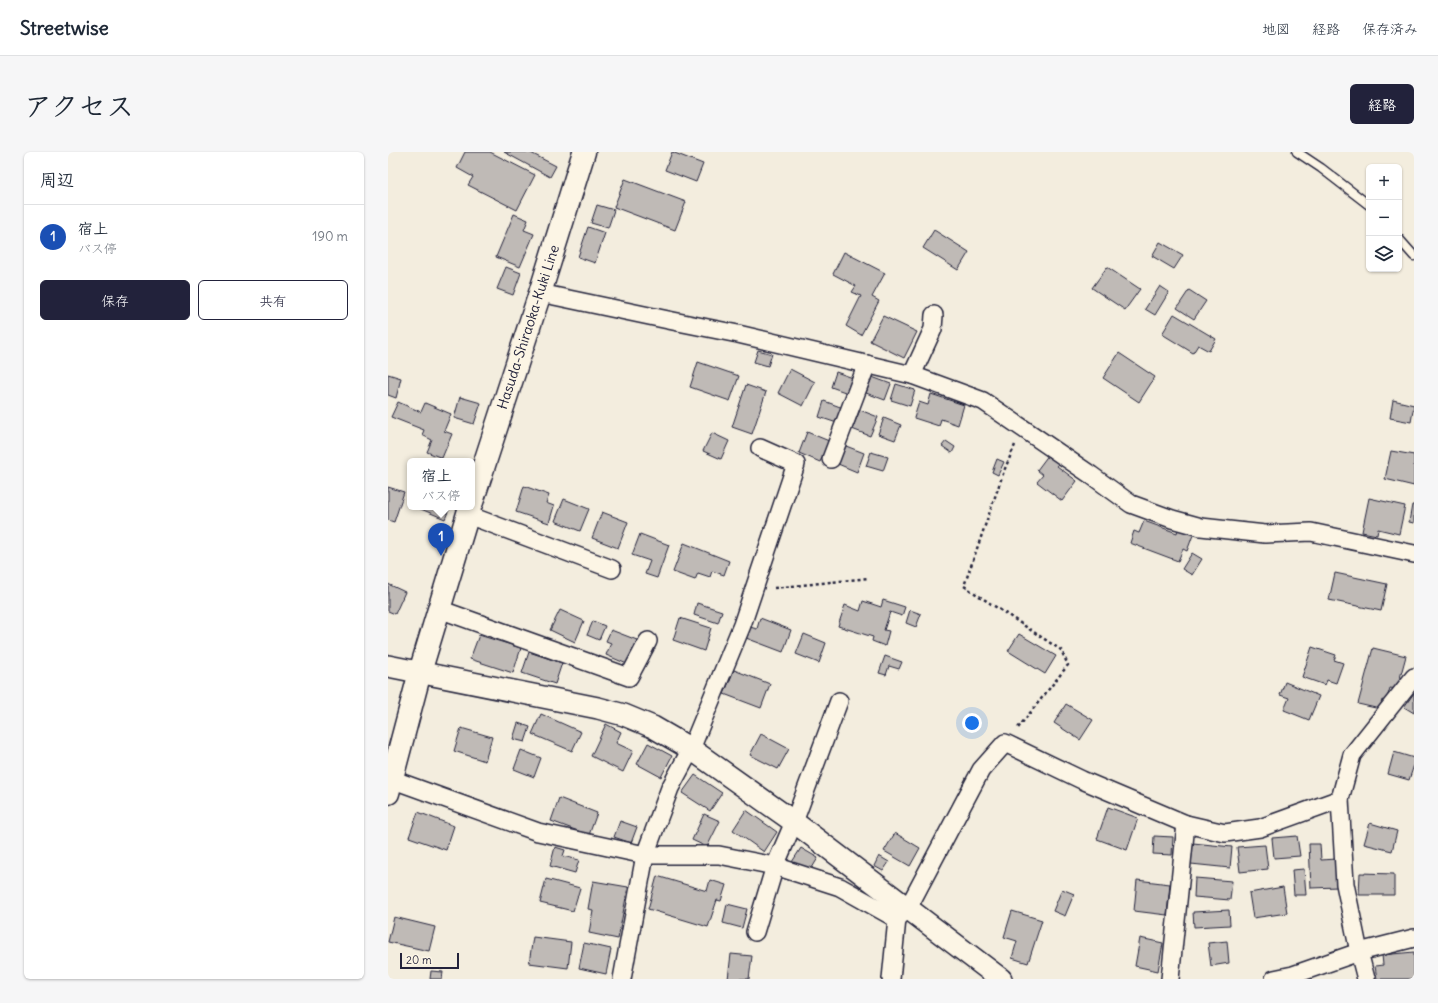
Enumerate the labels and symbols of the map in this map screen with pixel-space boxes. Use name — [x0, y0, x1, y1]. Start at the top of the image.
street label: Hasuda-Shiraoka-Kuki Line — [493, 242, 563, 412]
pin: 1 — [428, 523, 454, 556]
your location — [962, 713, 982, 733]
scale bar — [400, 951, 459, 970]

